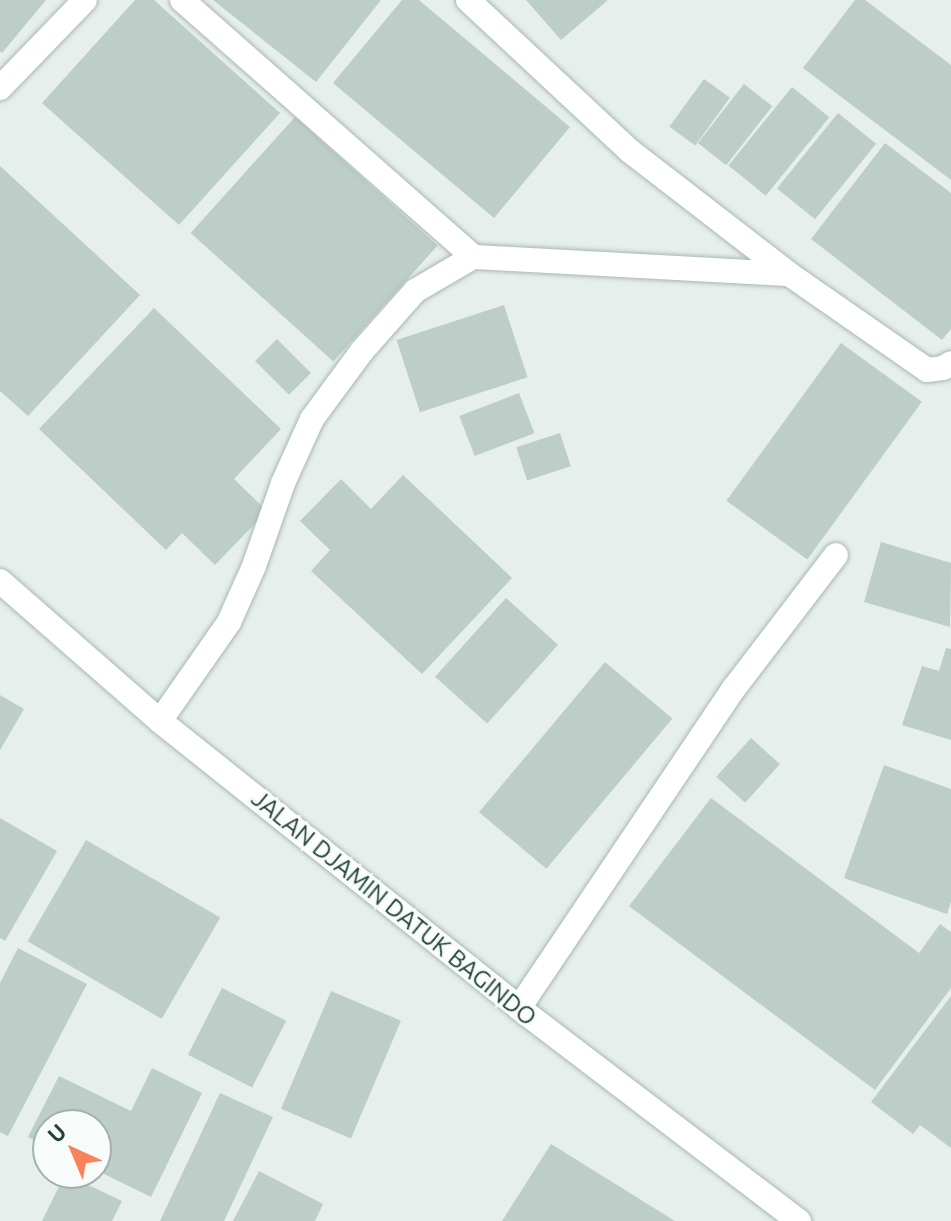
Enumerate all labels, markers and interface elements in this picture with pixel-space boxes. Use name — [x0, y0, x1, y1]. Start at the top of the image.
street label: JALAN DJAMIN DATUK BAGINDO — [246, 784, 542, 1032]
north arrow — [32, 1109, 112, 1189]
text: U — [42, 1118, 71, 1147]

